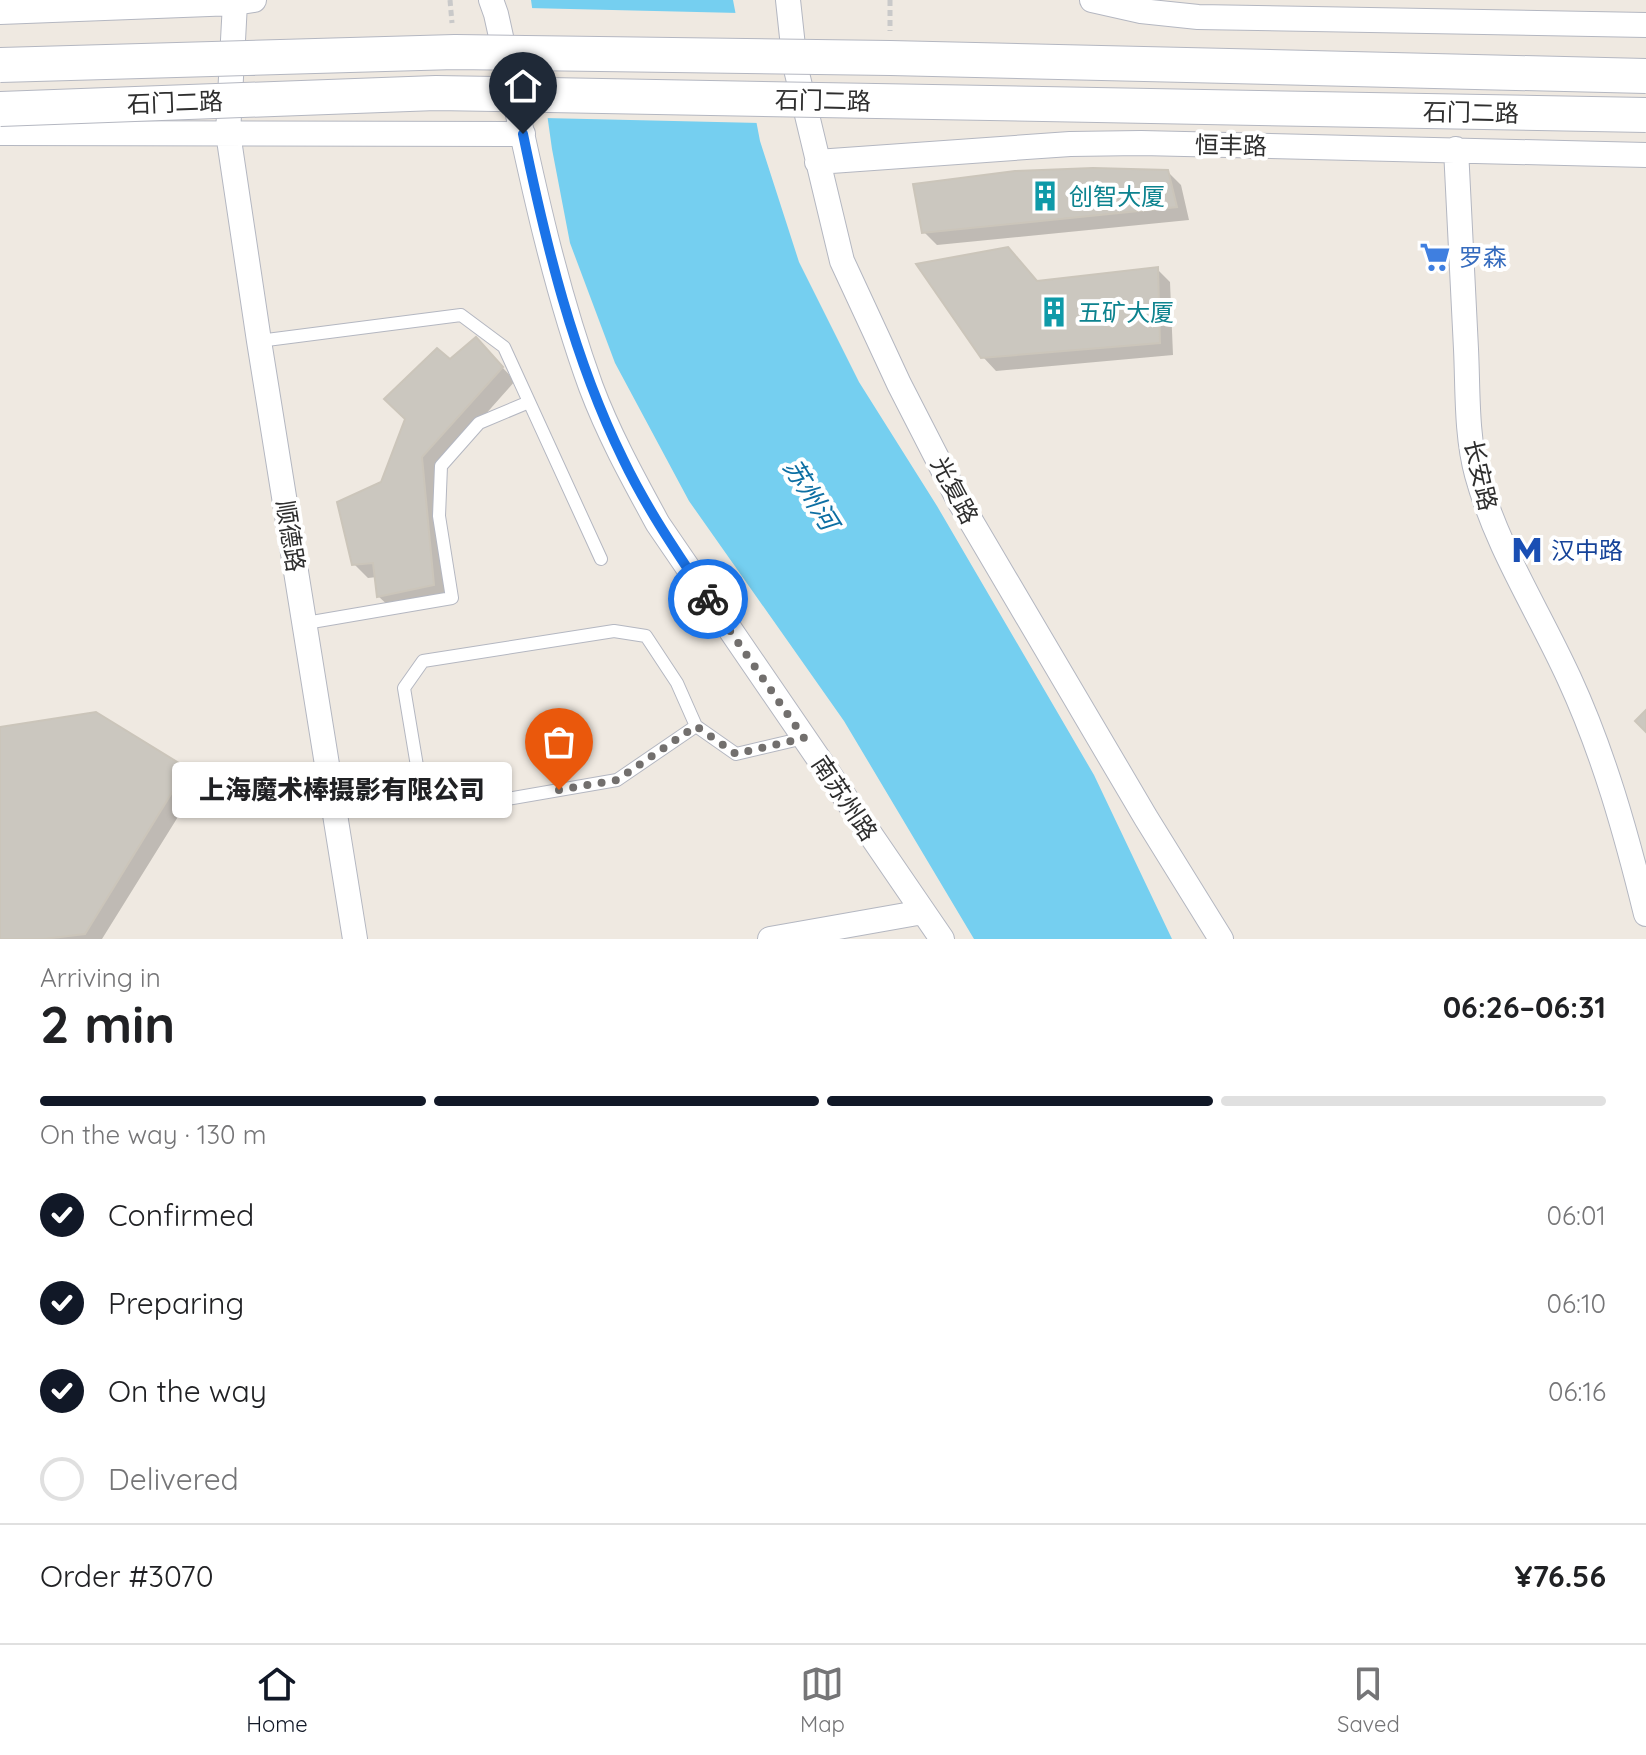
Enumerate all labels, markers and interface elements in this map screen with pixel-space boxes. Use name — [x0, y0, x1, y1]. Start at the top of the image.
pin — [489, 52, 557, 134]
icon: home — [501, 64, 545, 108]
street label: 石门二路 — [775, 84, 871, 116]
street label: 石门二路 — [127, 85, 223, 119]
street label: 石门二路 — [1423, 96, 1519, 128]
street label: 恒丰路 — [1195, 129, 1267, 161]
building icon: 创智大厦 — [1028, 179, 1062, 213]
place label: 创智大厦 — [1069, 181, 1165, 211]
supermarket icon: 罗森 — [1418, 240, 1452, 274]
place label: 罗森 — [1459, 242, 1507, 272]
building icon: 五矿大厦 — [1037, 295, 1071, 329]
place label: 五矿大厦 — [1078, 297, 1174, 327]
street label: 长安路 — [1458, 437, 1504, 513]
street label: 光复路 — [925, 451, 985, 529]
water label: 苏州河 — [776, 452, 848, 540]
street label: 顺德路 — [271, 498, 311, 574]
metro station icon: 汉中路 — [1510, 533, 1544, 567]
place label: 汉中路 — [1551, 535, 1623, 565]
courier — [668, 559, 748, 639]
icon: bike — [686, 577, 730, 621]
pin — [525, 708, 593, 790]
icon: bag — [537, 720, 581, 764]
street label: 南苏州路 — [806, 750, 884, 846]
callout: 上海魔术棒摄影有限公司 — [171, 762, 511, 818]
text: 上海魔术棒摄影有限公司 — [199, 773, 485, 806]
text: Arriving in — [40, 961, 161, 994]
text: 06:26–06:31 — [1443, 988, 1606, 1026]
text: 2 min — [40, 991, 175, 1056]
text: On the way · 130 m — [40, 1118, 266, 1151]
icon: check — [40, 1193, 84, 1237]
text: Confirmed — [108, 1196, 254, 1234]
text: 06:01 — [1547, 1199, 1606, 1232]
icon: check — [40, 1281, 84, 1325]
text: Preparing — [108, 1284, 244, 1322]
text: 06:10 — [1547, 1287, 1606, 1320]
icon: check — [40, 1369, 84, 1413]
text: On the way — [108, 1372, 267, 1410]
text: 06:16 — [1548, 1375, 1606, 1408]
text: Delivered — [108, 1460, 239, 1498]
text: Order #3070 — [40, 1557, 214, 1595]
text: ¥76.56 — [1515, 1557, 1606, 1595]
tab: Home — [246, 1662, 308, 1738]
tab: Map — [800, 1662, 845, 1738]
tab: Saved — [1337, 1662, 1400, 1738]

